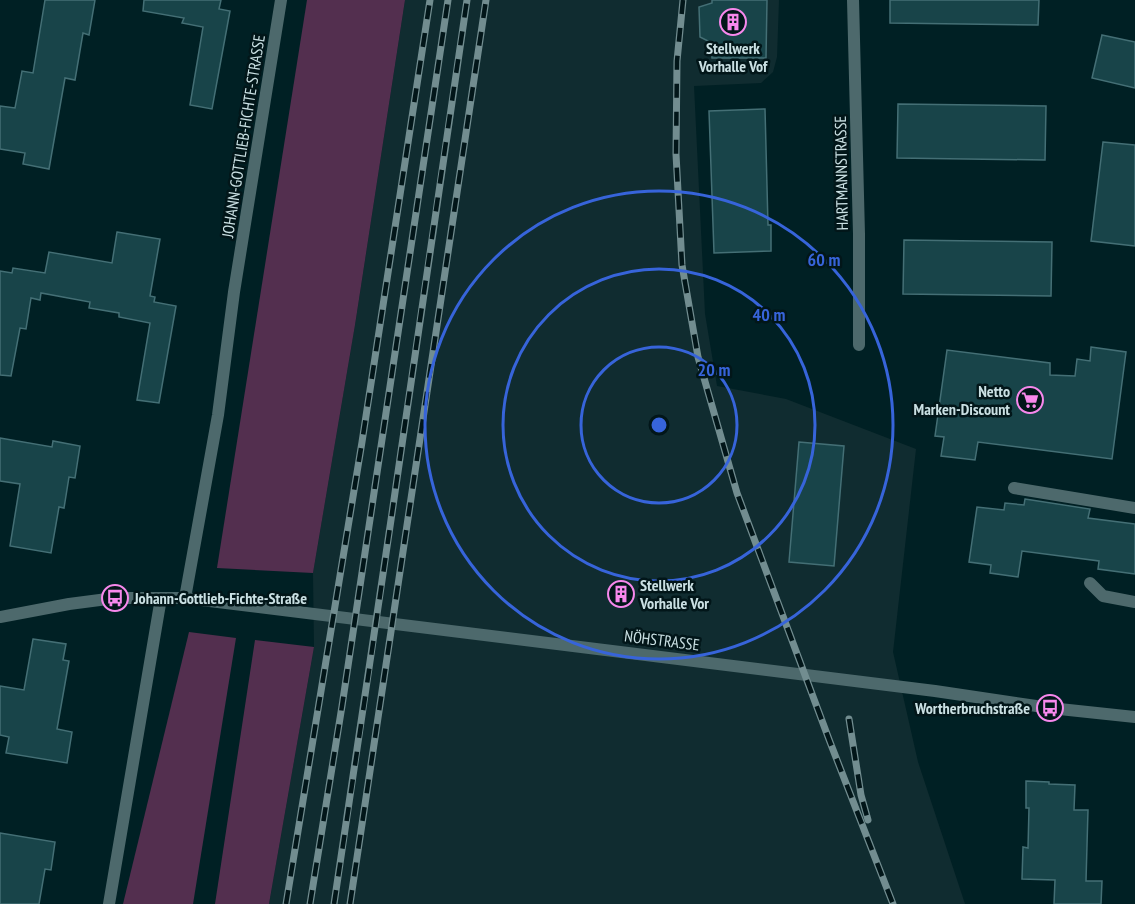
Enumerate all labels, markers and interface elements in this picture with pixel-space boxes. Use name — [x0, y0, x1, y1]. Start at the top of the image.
building icon: Stellwerk Vorhalle Vof — [718, 7, 748, 37]
street label: JOHANN-GOTTLIEB-FICHTE-STRASSE — [217, 33, 269, 240]
place label: Stellwerk Vorhalle Vof — [698, 38, 768, 76]
street label: HARTMANNSTRASSE — [830, 115, 852, 230]
text: 60 m — [808, 248, 840, 271]
text: 40 m — [753, 303, 785, 326]
text: 20 m — [698, 358, 730, 381]
place label: Netto Marken-Discount — [914, 381, 1010, 419]
supermarket icon: Netto Marken-Discount — [1015, 385, 1045, 415]
centre of rings — [649, 415, 669, 435]
place label: Stellwerk Vorhalle Vor — [639, 575, 709, 613]
building icon: Stellwerk Vorhalle Vor — [606, 579, 636, 609]
bus stop icon: Johann-Gottlieb-Fichte-Straße — [100, 583, 130, 613]
place label: Johann-Gottlieb-Fichte-Straße — [133, 588, 307, 608]
street label: NÖHSTRASSE — [623, 625, 701, 655]
bus stop icon: Wortherbruchstraße — [1035, 693, 1065, 723]
place label: Wortherbruchstraße — [914, 698, 1030, 718]

